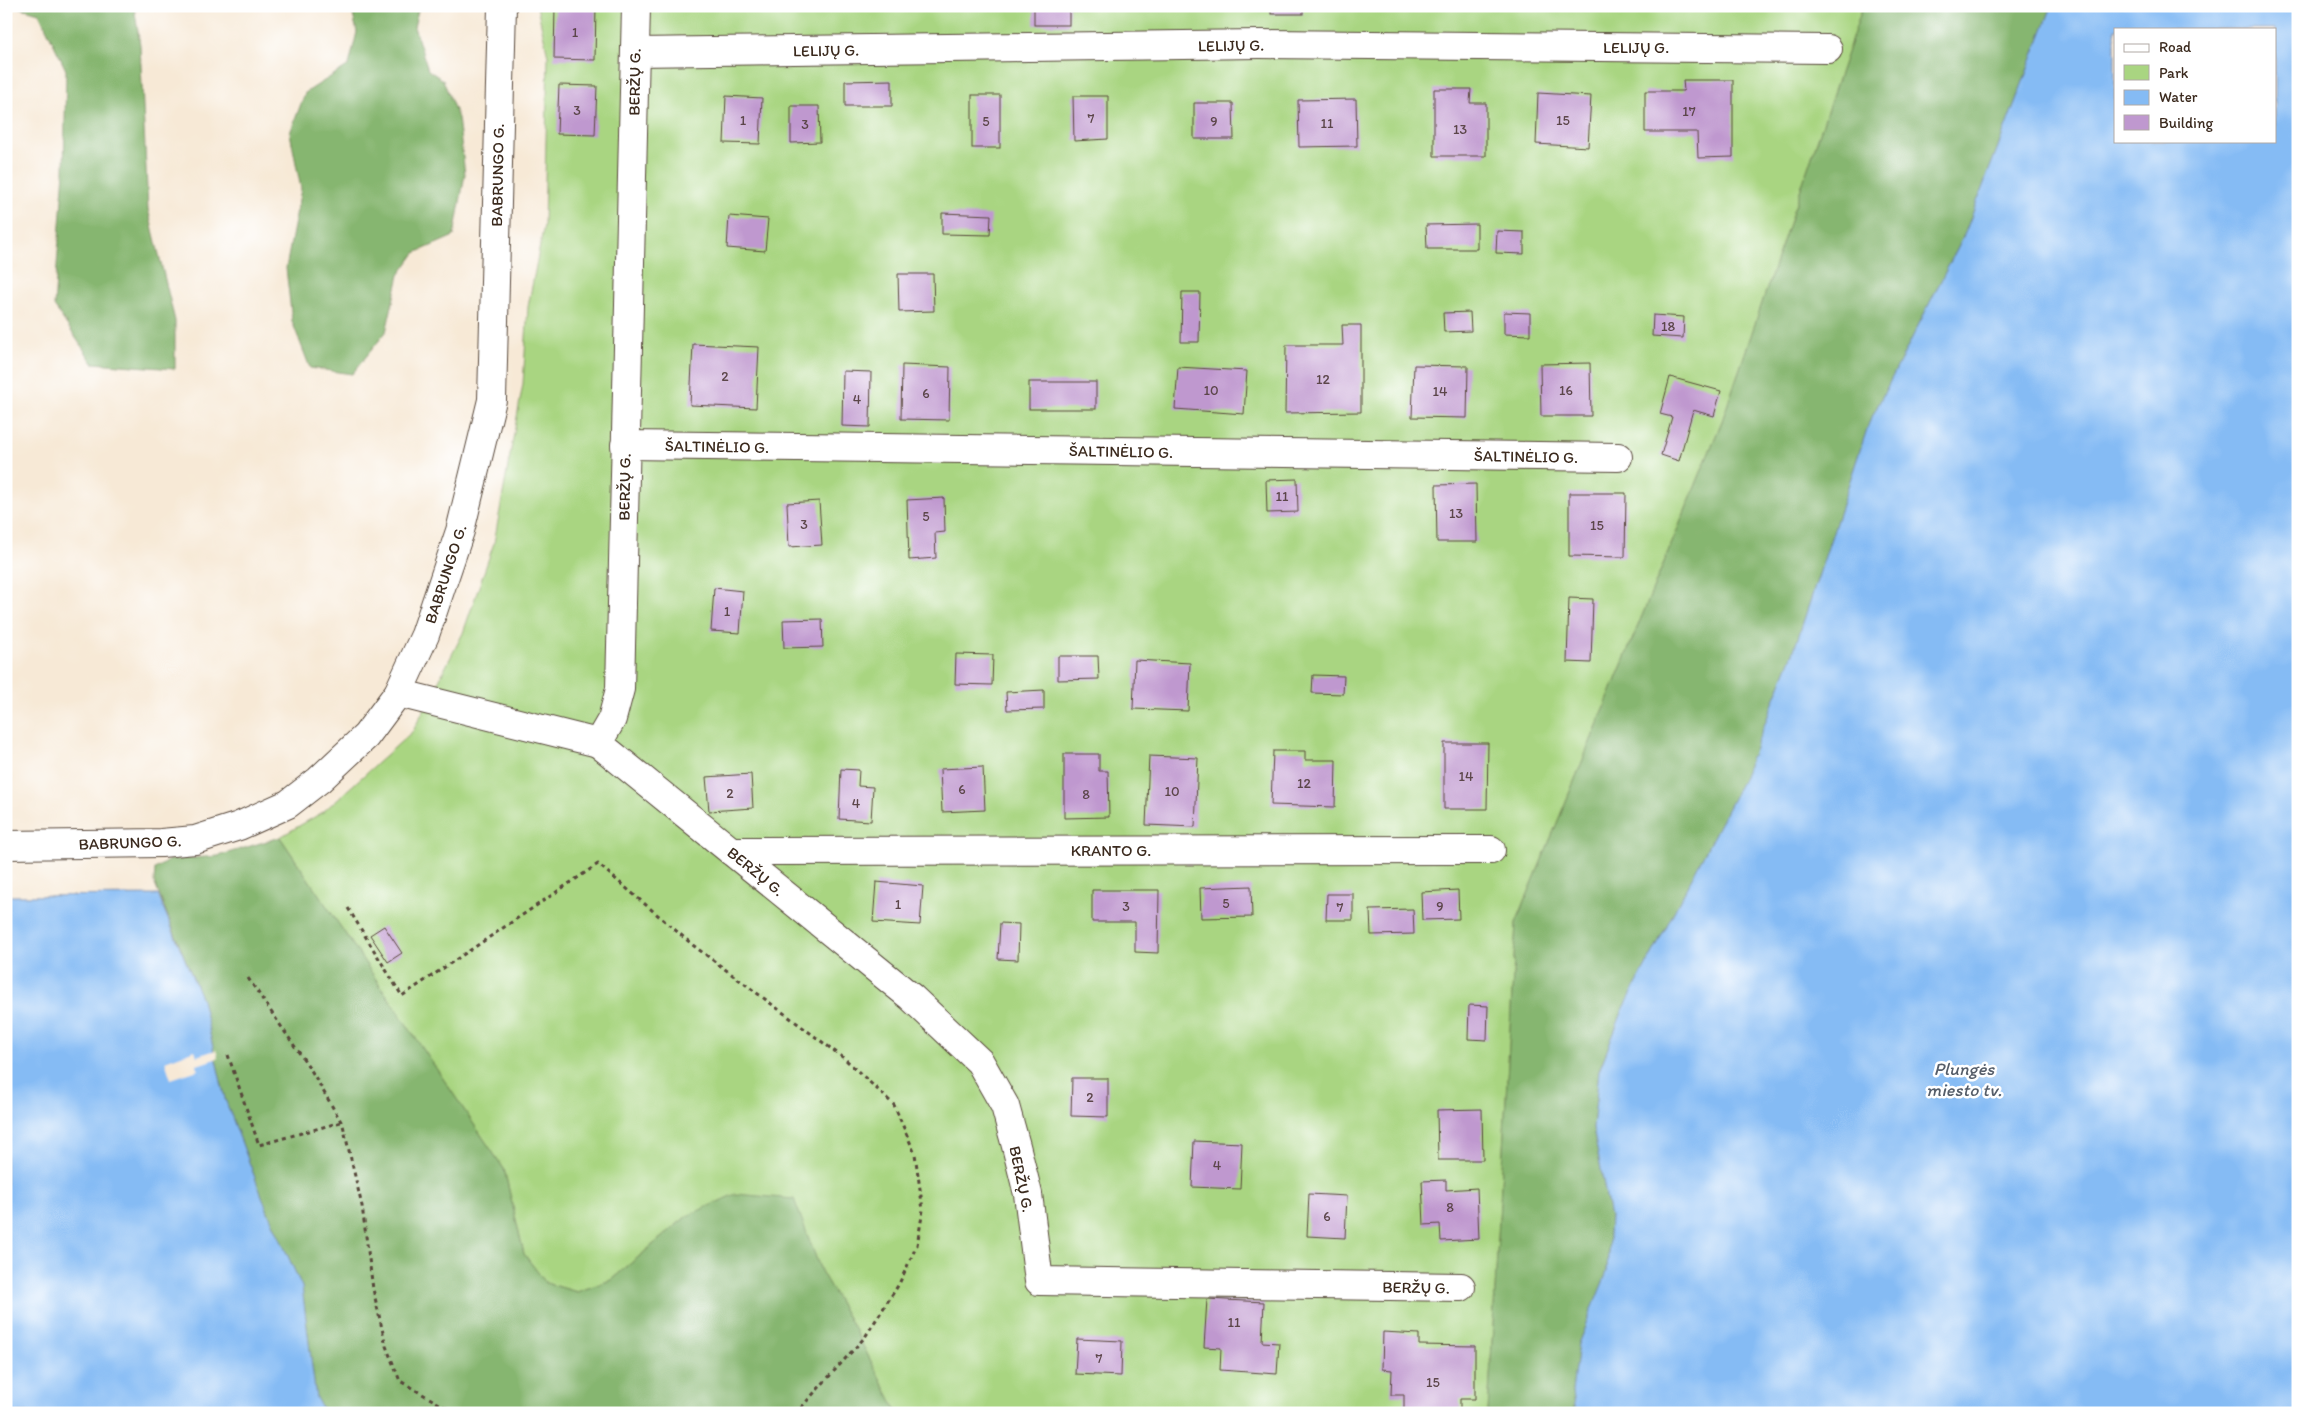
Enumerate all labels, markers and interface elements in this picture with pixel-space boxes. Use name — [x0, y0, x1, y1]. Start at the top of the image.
house number: 1 — [572, 24, 579, 41]
legend — [2114, 28, 2276, 142]
street label: LELIJŲ G. — [1198, 35, 1264, 56]
street label: LELIJŲ G. — [1603, 38, 1669, 57]
text: Road — [2159, 38, 2192, 56]
street label: LELIJŲ G. — [793, 40, 859, 61]
street label: BERŽŲ G. — [624, 48, 645, 116]
text: Park — [2159, 64, 2189, 82]
text: Water — [2159, 88, 2198, 106]
house number: 3 — [573, 102, 581, 119]
house number: 17 — [1682, 103, 1696, 120]
house number: 7 — [1088, 110, 1095, 127]
house number: 1 — [740, 112, 747, 129]
house number: 15 — [1556, 112, 1570, 129]
house number: 5 — [982, 113, 990, 130]
house number: 9 — [1210, 113, 1218, 130]
text: Building — [2159, 114, 2213, 132]
house number: 11 — [1321, 115, 1334, 132]
house number: 3 — [801, 116, 809, 133]
house number: 13 — [1453, 121, 1467, 138]
street label: BABRUNGO G. — [487, 123, 508, 227]
house number: 18 — [1661, 318, 1675, 335]
house number: 2 — [721, 368, 729, 385]
house number: 12 — [1316, 371, 1331, 388]
house number: 10 — [1203, 382, 1219, 399]
house number: 16 — [1559, 382, 1573, 399]
house number: 14 — [1433, 383, 1448, 400]
house number: 6 — [922, 385, 930, 402]
house number: 4 — [853, 391, 862, 408]
street label: ŠALTINĖLIO G. — [665, 436, 769, 457]
street label: ŠALTINĖLIO G. — [1069, 441, 1173, 462]
street label: ŠALTINĖLIO G. — [1474, 446, 1578, 467]
street label: BERŽŲ G. — [614, 453, 635, 521]
house number: 11 — [1276, 488, 1289, 505]
house number: 13 — [1449, 505, 1463, 522]
house number: 5 — [922, 508, 930, 525]
house number: 3 — [800, 516, 808, 533]
house number: 15 — [1590, 517, 1604, 534]
street label: BABRUNGO G. — [421, 522, 470, 626]
house number: 1 — [724, 603, 731, 620]
house number: 14 — [1459, 768, 1474, 785]
house number: 12 — [1297, 775, 1312, 792]
house number: 6 — [958, 781, 966, 798]
house number: 10 — [1164, 783, 1180, 800]
house number: 2 — [726, 785, 734, 802]
house number: 8 — [1082, 786, 1090, 803]
house number: 4 — [852, 795, 861, 812]
street label: BABRUNGO G. — [78, 831, 182, 854]
street label: KRANTO G. — [1071, 841, 1151, 860]
street label: BERŽŲ G. — [724, 843, 788, 900]
house number: 5 — [1222, 895, 1230, 912]
house number: 1 — [895, 896, 902, 913]
house number: 3 — [1122, 898, 1130, 915]
house number: 9 — [1436, 898, 1444, 915]
house number: 7 — [1337, 899, 1344, 916]
water label: Plungės miesto tv. — [1926, 1058, 2002, 1101]
house number: 2 — [1086, 1089, 1094, 1106]
street label: BERŽŲ G. — [1005, 1144, 1038, 1214]
house number: 4 — [1213, 1157, 1222, 1174]
house number: 8 — [1446, 1199, 1454, 1216]
house number: 6 — [1323, 1208, 1331, 1225]
street label: BERŽŲ G. — [1382, 1277, 1450, 1298]
house number: 11 — [1228, 1314, 1241, 1331]
house number: 7 — [1096, 1350, 1103, 1367]
house number: 15 — [1426, 1374, 1440, 1391]

